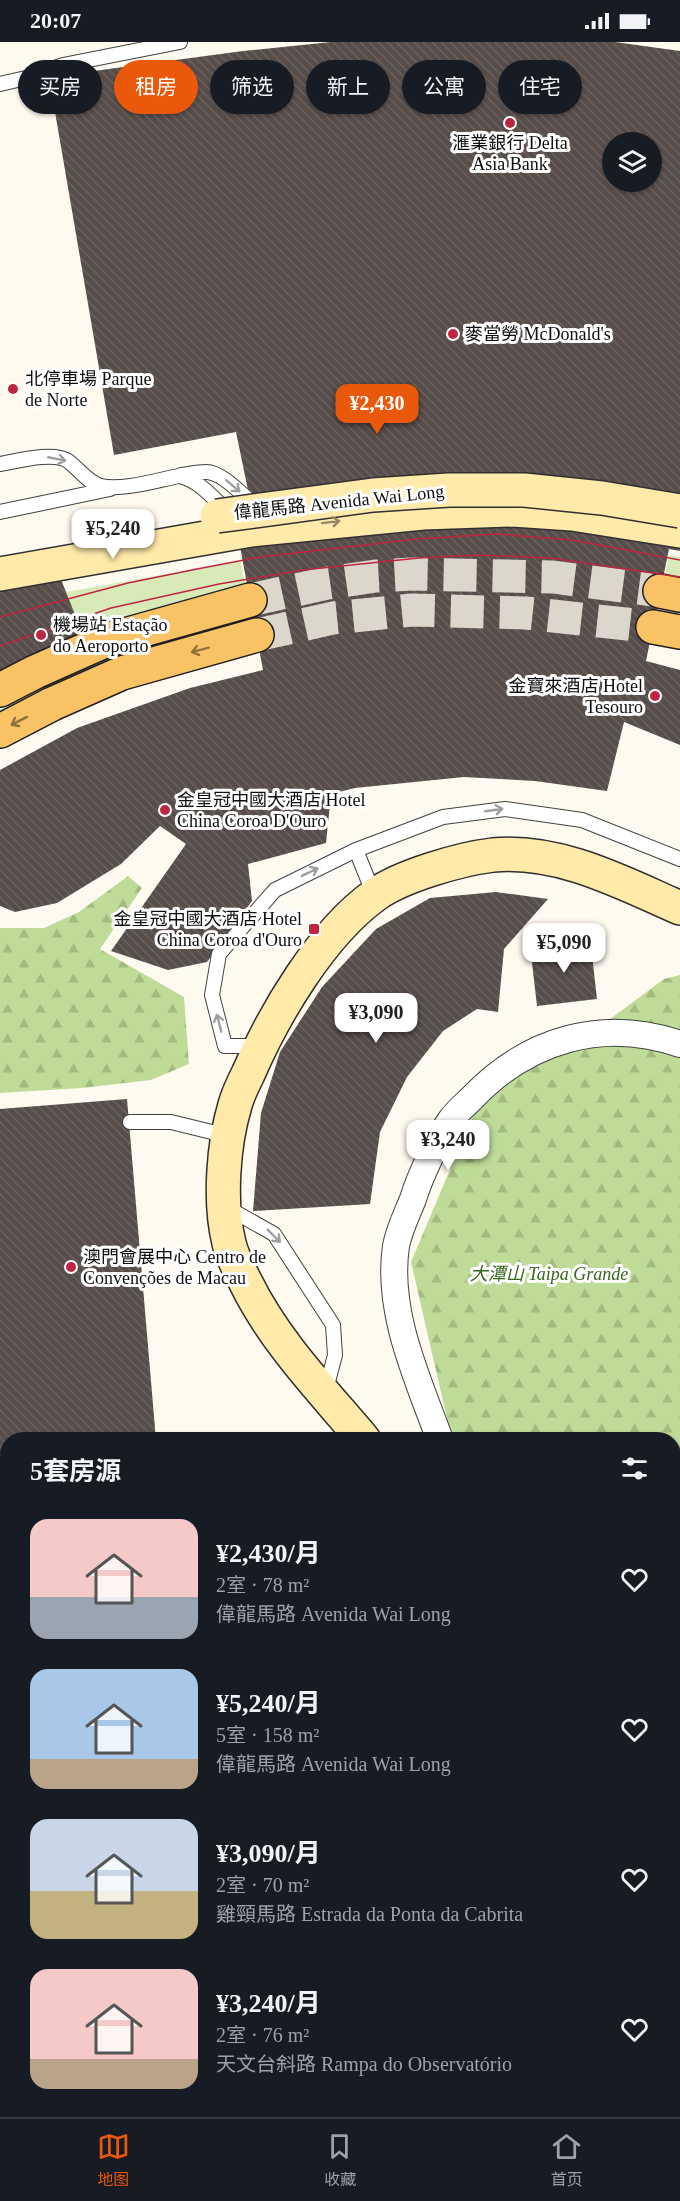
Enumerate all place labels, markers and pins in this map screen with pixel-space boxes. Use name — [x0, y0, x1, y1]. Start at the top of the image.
marker: 滙業銀行 Delta Asia Bank — [503, 116, 517, 130]
place label: 滙業銀行 Delta Asia Bank — [452, 133, 568, 174]
place label: 麥當勞 McDonald's — [465, 324, 611, 344]
marker: 麥當勞 McDonald's — [446, 327, 460, 341]
place label: 北停車場 Parque de Norte — [25, 369, 151, 410]
marker: 北停車場 Parque de Norte — [6, 382, 20, 396]
pin: ¥2,430 — [328, 384, 426, 435]
pin: ¥5,240 — [64, 509, 162, 560]
place label: 機場站 Estação do Aeroporto — [53, 615, 167, 656]
marker: 機場站 Estação do Aeroporto — [34, 628, 48, 642]
place label: 金寶來酒店 Hotel Tesouro — [509, 676, 643, 717]
marker: 金寶來酒店 Hotel Tesouro — [648, 689, 662, 703]
place label: 金皇冠中國大酒店 Hotel China Coroa D'Ouro — [177, 790, 366, 831]
marker: 金皇冠中國大酒店 Hotel China Coroa D'Ouro — [158, 803, 172, 817]
place label: 金皇冠中國大酒店 Hotel China Coroa d'Ouro — [114, 909, 302, 950]
marker: 金皇冠中國大酒店 Hotel China Coroa d'Ouro — [307, 922, 321, 936]
pin: ¥5,090 — [515, 923, 613, 974]
pin: ¥3,090 — [327, 993, 425, 1044]
pin: ¥3,240 — [399, 1120, 497, 1171]
place label: 澳門會展中心 Centro de Convenções de Macau — [83, 1247, 266, 1288]
marker: 澳門會展中心 Centro de Convenções de Macau — [64, 1260, 78, 1274]

